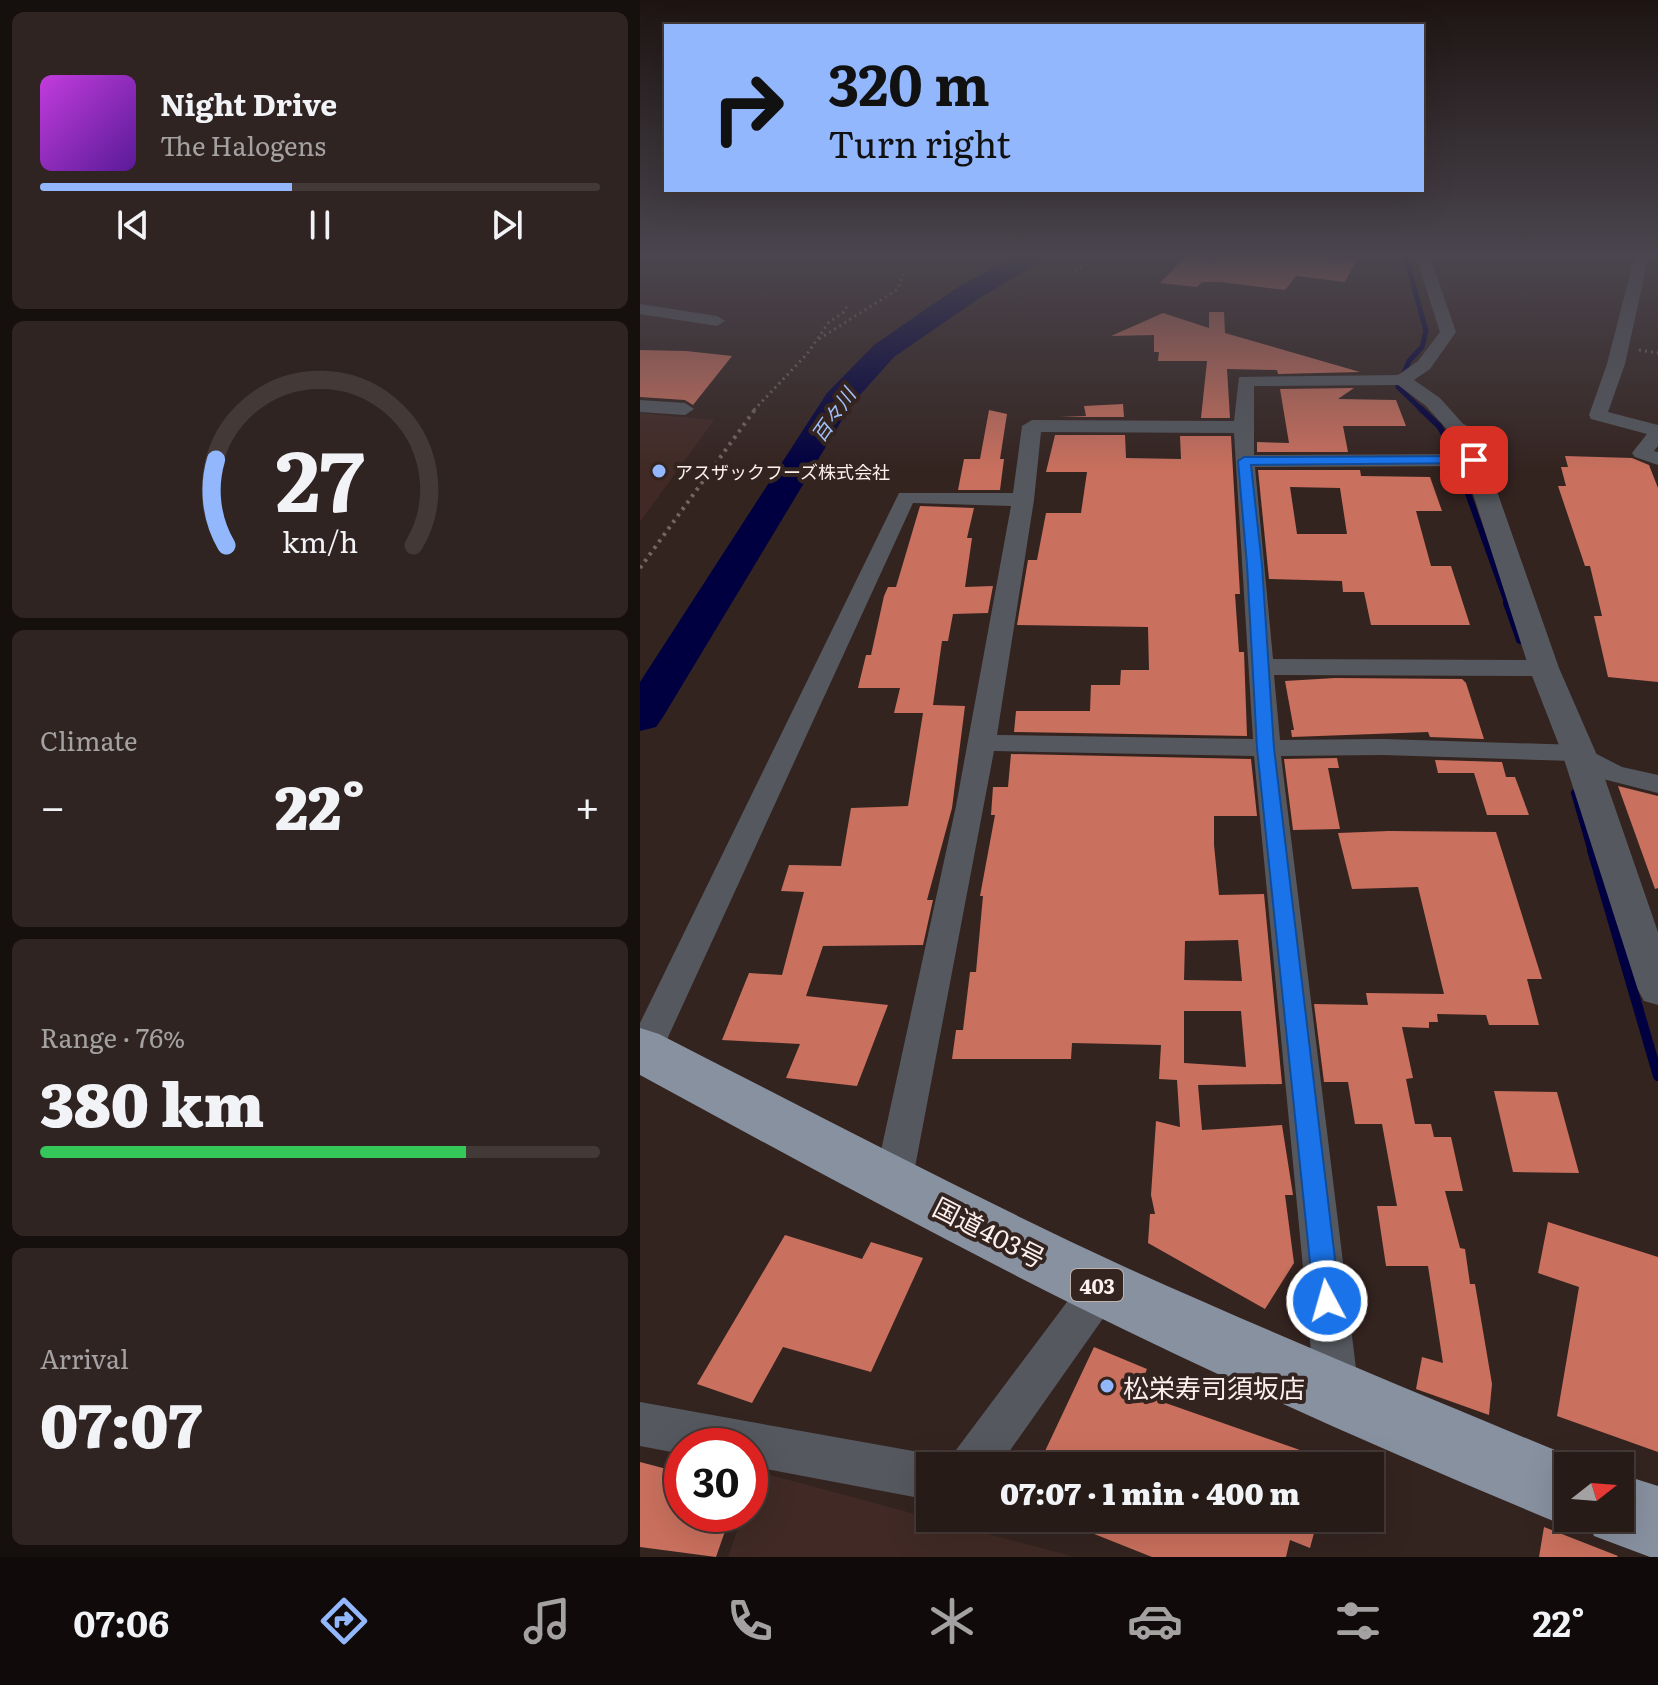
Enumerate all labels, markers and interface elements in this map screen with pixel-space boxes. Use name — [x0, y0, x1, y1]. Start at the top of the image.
text: 320 m — [828, 40, 990, 123]
icon: right — [696, 56, 800, 160]
text: Night Drive — [160, 81, 337, 125]
text: Turn right — [828, 116, 1011, 169]
text: The Halogens — [160, 125, 326, 164]
icon: previous — [111, 203, 155, 247]
icon: pause — [298, 203, 342, 247]
icon: next — [485, 203, 529, 247]
water label: 百々川 — [803, 379, 863, 447]
text: 27 — [276, 413, 364, 537]
pin — [1440, 426, 1508, 494]
icon: arrive — [1452, 438, 1496, 482]
place label: アスザックフーズ株式会社 — [675, 458, 890, 485]
marker: アスザックフーズ株式会社 — [650, 462, 668, 480]
text: km/h — [282, 519, 358, 562]
text: Climate — [40, 720, 138, 759]
text: 22° — [275, 759, 365, 848]
text: − — [40, 771, 66, 837]
text: + — [574, 771, 600, 837]
text: Range · 76% — [40, 1017, 185, 1056]
text: 380 km — [40, 1056, 264, 1145]
street label: 国道403号 — [927, 1186, 1053, 1276]
position arrow — [1285, 1259, 1369, 1343]
road number: 403 — [1071, 1269, 1123, 1301]
text: Arrival — [40, 1338, 129, 1377]
place label: 松栄寿司須坂店 — [1123, 1367, 1305, 1406]
text: 07:07 — [40, 1377, 202, 1466]
marker: 松栄寿司須坂店 — [1098, 1377, 1116, 1395]
speed limit sign: 30 — [664, 1428, 768, 1532]
north arrow — [1554, 1452, 1634, 1532]
map controls — [1554, 1452, 1634, 1532]
text: 07:07 · 1 min · 400 m — [1000, 1470, 1300, 1514]
icon: directions — [316, 1593, 372, 1649]
icon: music — [519, 1593, 575, 1649]
icon: phone — [722, 1593, 778, 1649]
icon: climate — [924, 1593, 980, 1649]
icon: car — [1127, 1593, 1183, 1649]
icon: filters — [1330, 1593, 1386, 1649]
text: 07:06 — [73, 1595, 169, 1648]
text: 22° — [1532, 1595, 1585, 1648]

